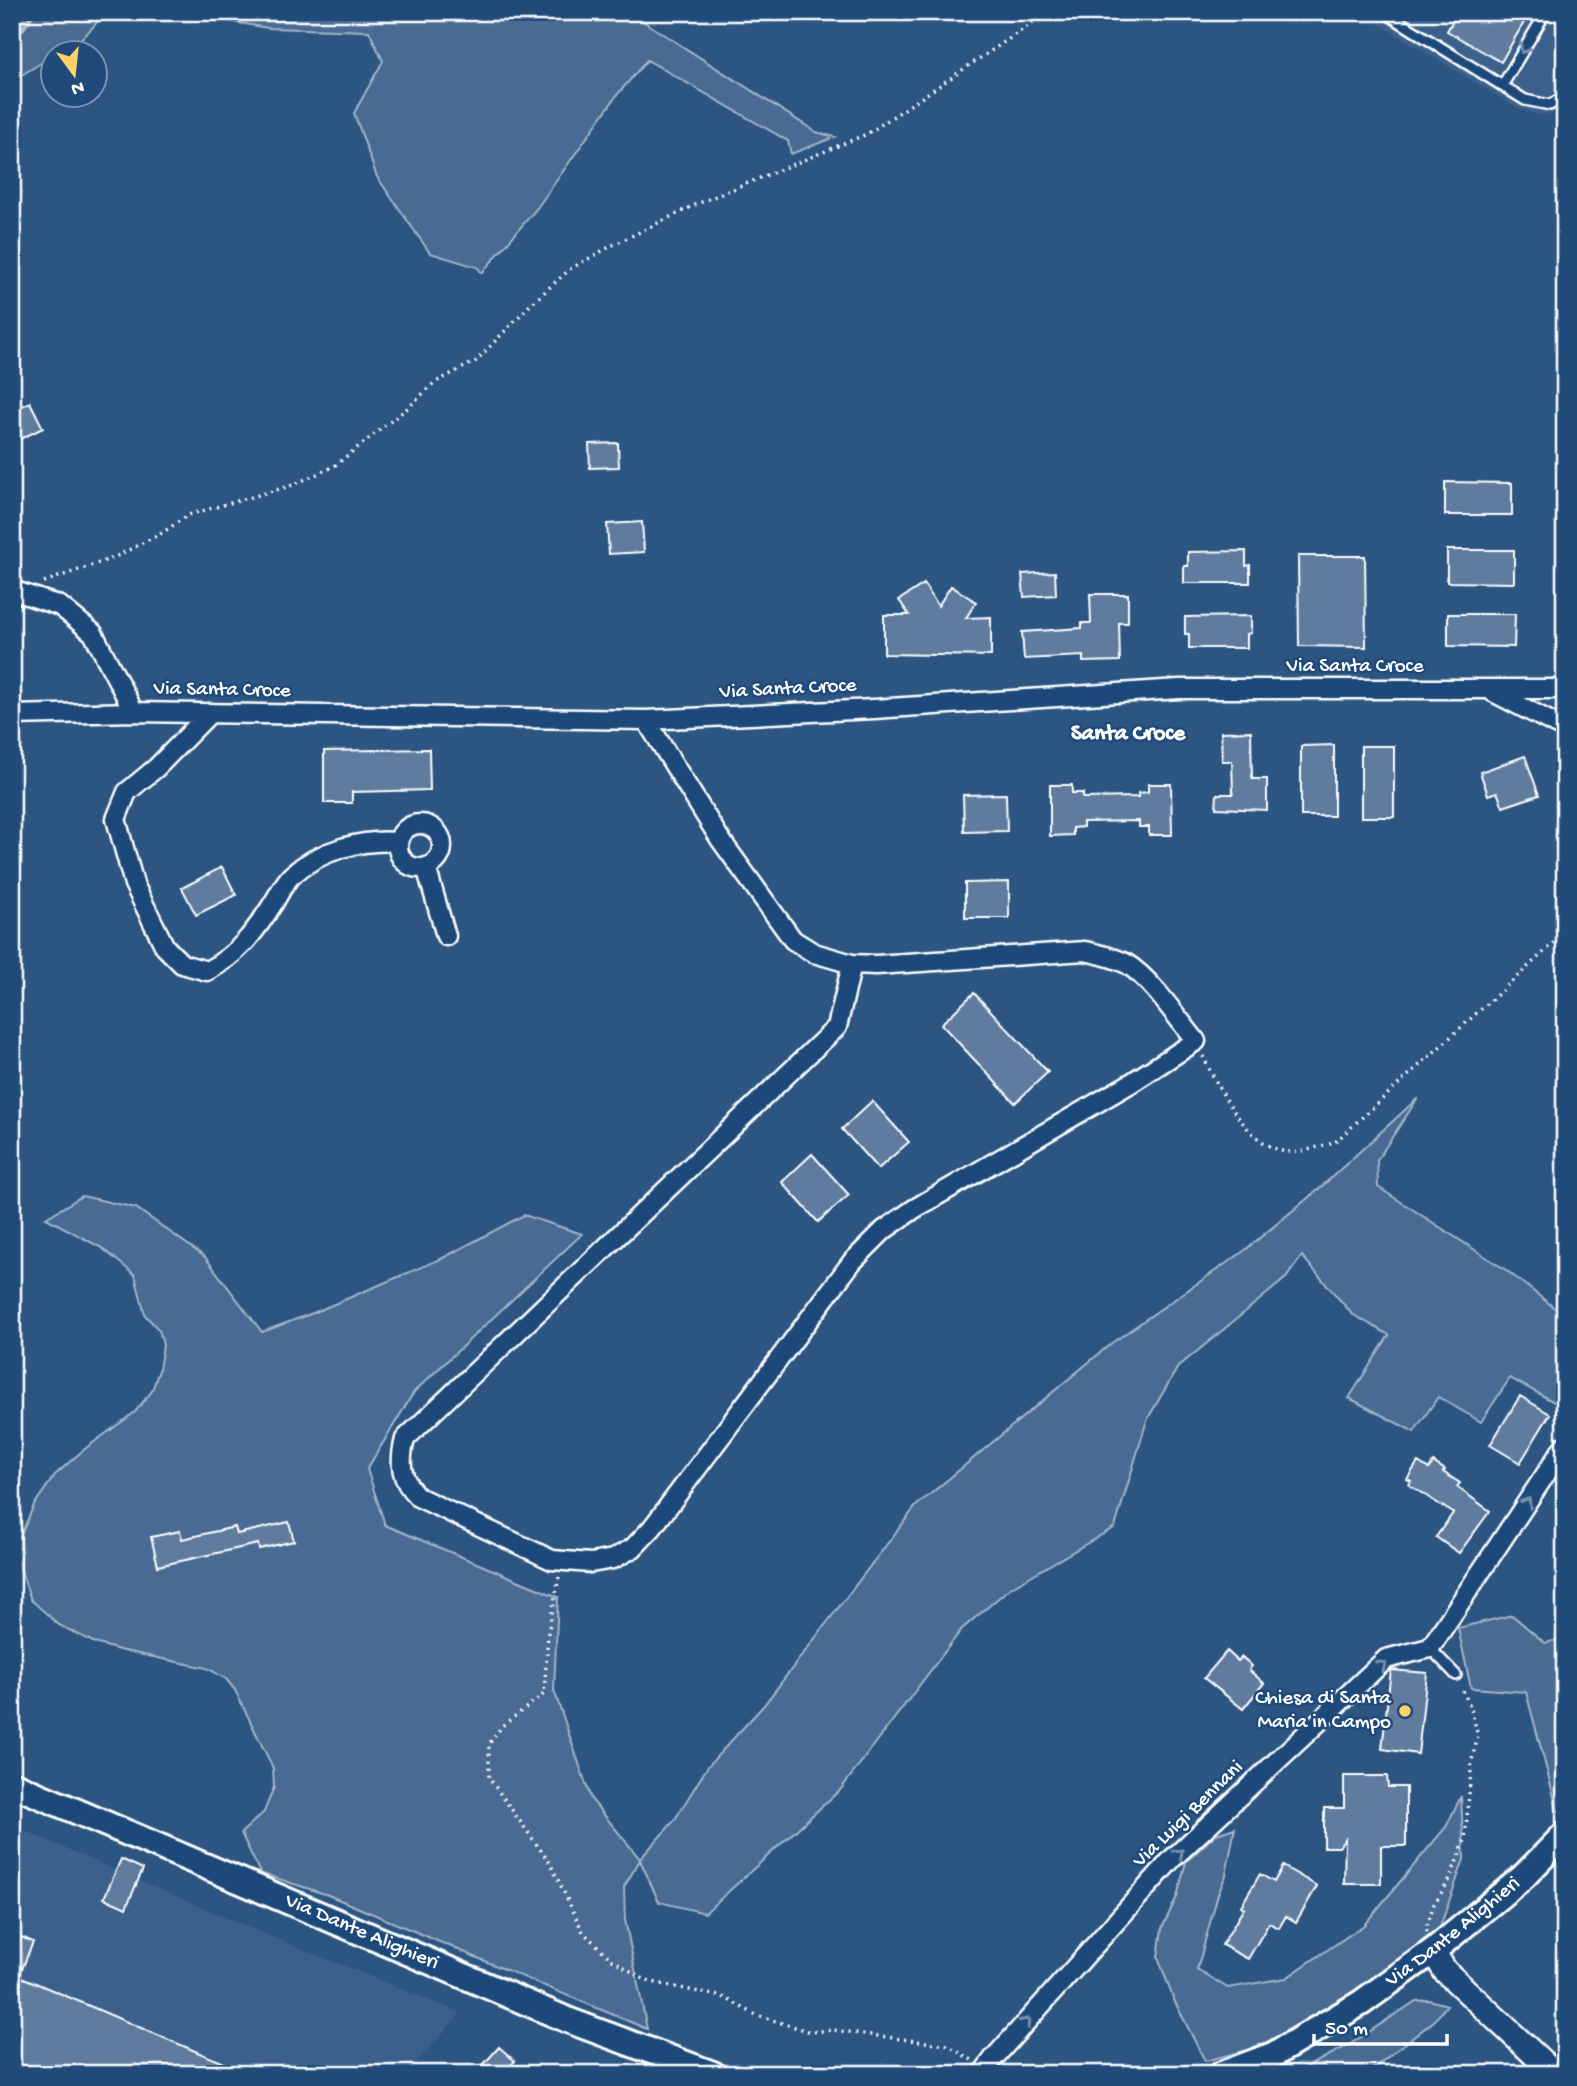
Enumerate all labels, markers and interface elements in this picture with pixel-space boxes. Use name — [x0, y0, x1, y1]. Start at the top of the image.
north arrow — [38, 38, 108, 108]
one-way arrow — [1519, 42, 1532, 54]
text: N — [69, 74, 86, 100]
street label: Via Santa Croce — [1285, 655, 1425, 680]
street label: Via Santa Croce — [718, 674, 858, 706]
street label: Via Santa Croce — [152, 677, 292, 705]
district label: Santa Croce — [1071, 721, 1186, 748]
one-way arrow — [1519, 1497, 1532, 1510]
one-way arrow — [1374, 1661, 1386, 1674]
place label: Chiesa di Santa Maria in Campo — [1255, 1687, 1392, 1736]
marker: Chiesa di Santa Maria in Campo — [1397, 1703, 1413, 1719]
street label: Via Luigi Bennani — [1128, 1756, 1250, 1875]
one-way arrow — [1171, 1849, 1184, 1862]
street label: Via Dante Alighieri — [1380, 1871, 1526, 1994]
street label: Via Dante Alighieri — [280, 1888, 443, 1976]
scale bar — [1314, 2002, 1448, 2046]
one-way arrow — [1018, 2017, 1030, 2030]
text: 50 m — [1325, 2018, 1368, 2043]

